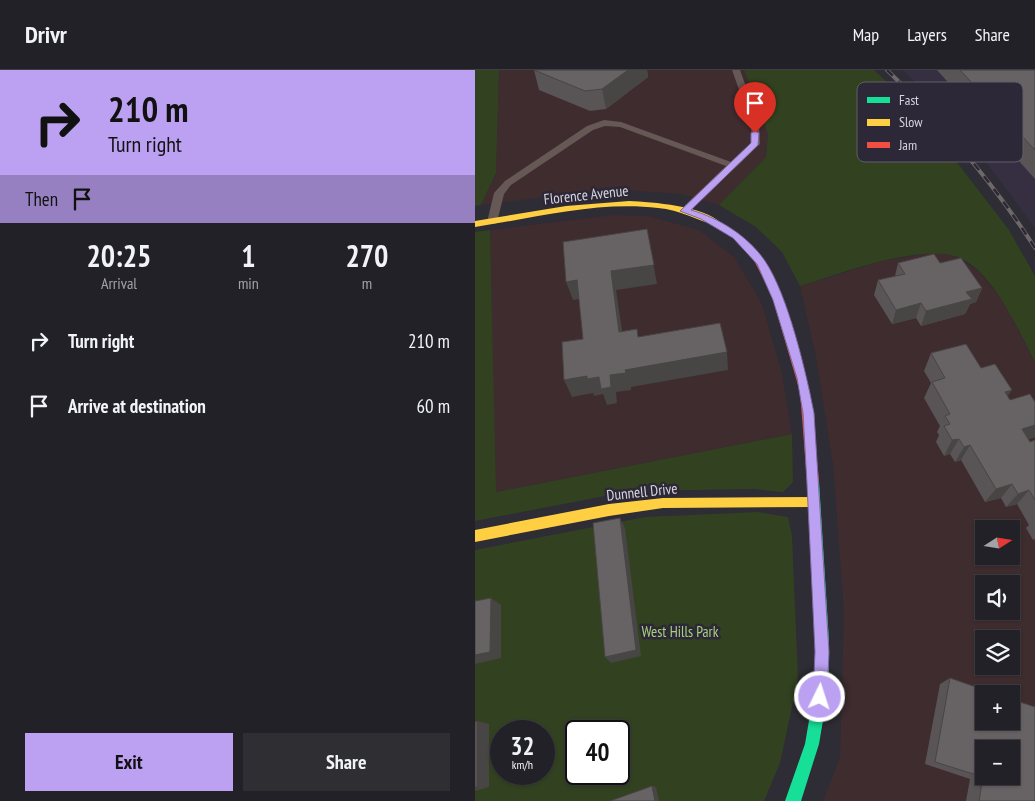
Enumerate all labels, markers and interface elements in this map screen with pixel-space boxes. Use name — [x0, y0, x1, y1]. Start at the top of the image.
text: Drivr — [25, 19, 67, 50]
text: Map — [853, 23, 879, 46]
text: Layers — [907, 23, 947, 46]
text: Share — [975, 23, 1010, 46]
pin — [734, 82, 776, 133]
legend — [857, 82, 1023, 162]
text: 210 m — [108, 86, 189, 132]
icon: arrive — [741, 89, 769, 117]
icon: right — [25, 90, 90, 155]
text: Fast — [899, 91, 919, 109]
text: Slow — [899, 113, 923, 131]
text: Turn right — [108, 130, 182, 158]
text: Jam — [898, 136, 917, 154]
street label: Florence Avenue — [543, 181, 629, 208]
icon: arrive — [68, 185, 96, 213]
text: Then — [25, 187, 58, 211]
text: 20:25 — [87, 236, 151, 275]
text: 1 — [241, 236, 256, 275]
text: 270 — [345, 236, 388, 275]
text: Arrival — [101, 273, 137, 293]
text: min — [238, 273, 259, 293]
text: m — [362, 273, 372, 293]
icon: right — [25, 327, 53, 355]
text: Turn right — [68, 329, 134, 353]
text: 210 m — [408, 329, 450, 353]
icon: arrive — [25, 392, 53, 420]
text: Arrive at destination — [68, 394, 206, 418]
text: 60 m — [417, 394, 450, 418]
street label: Dunnell Drive — [606, 478, 678, 505]
north arrow — [975, 520, 1020, 565]
map controls — [975, 520, 1020, 785]
button: sound — [975, 575, 1020, 620]
park label: West Hills Park — [642, 622, 719, 641]
button: layers — [975, 630, 1020, 675]
position arrow — [793, 670, 845, 722]
button: + — [975, 685, 1020, 730]
speed limit sign: 40 — [565, 720, 630, 785]
text: 32 — [511, 730, 534, 762]
button: Exit — [25, 733, 233, 791]
button: Share — [243, 733, 450, 791]
button: − — [975, 740, 1020, 785]
text: km/h — [512, 757, 533, 772]

